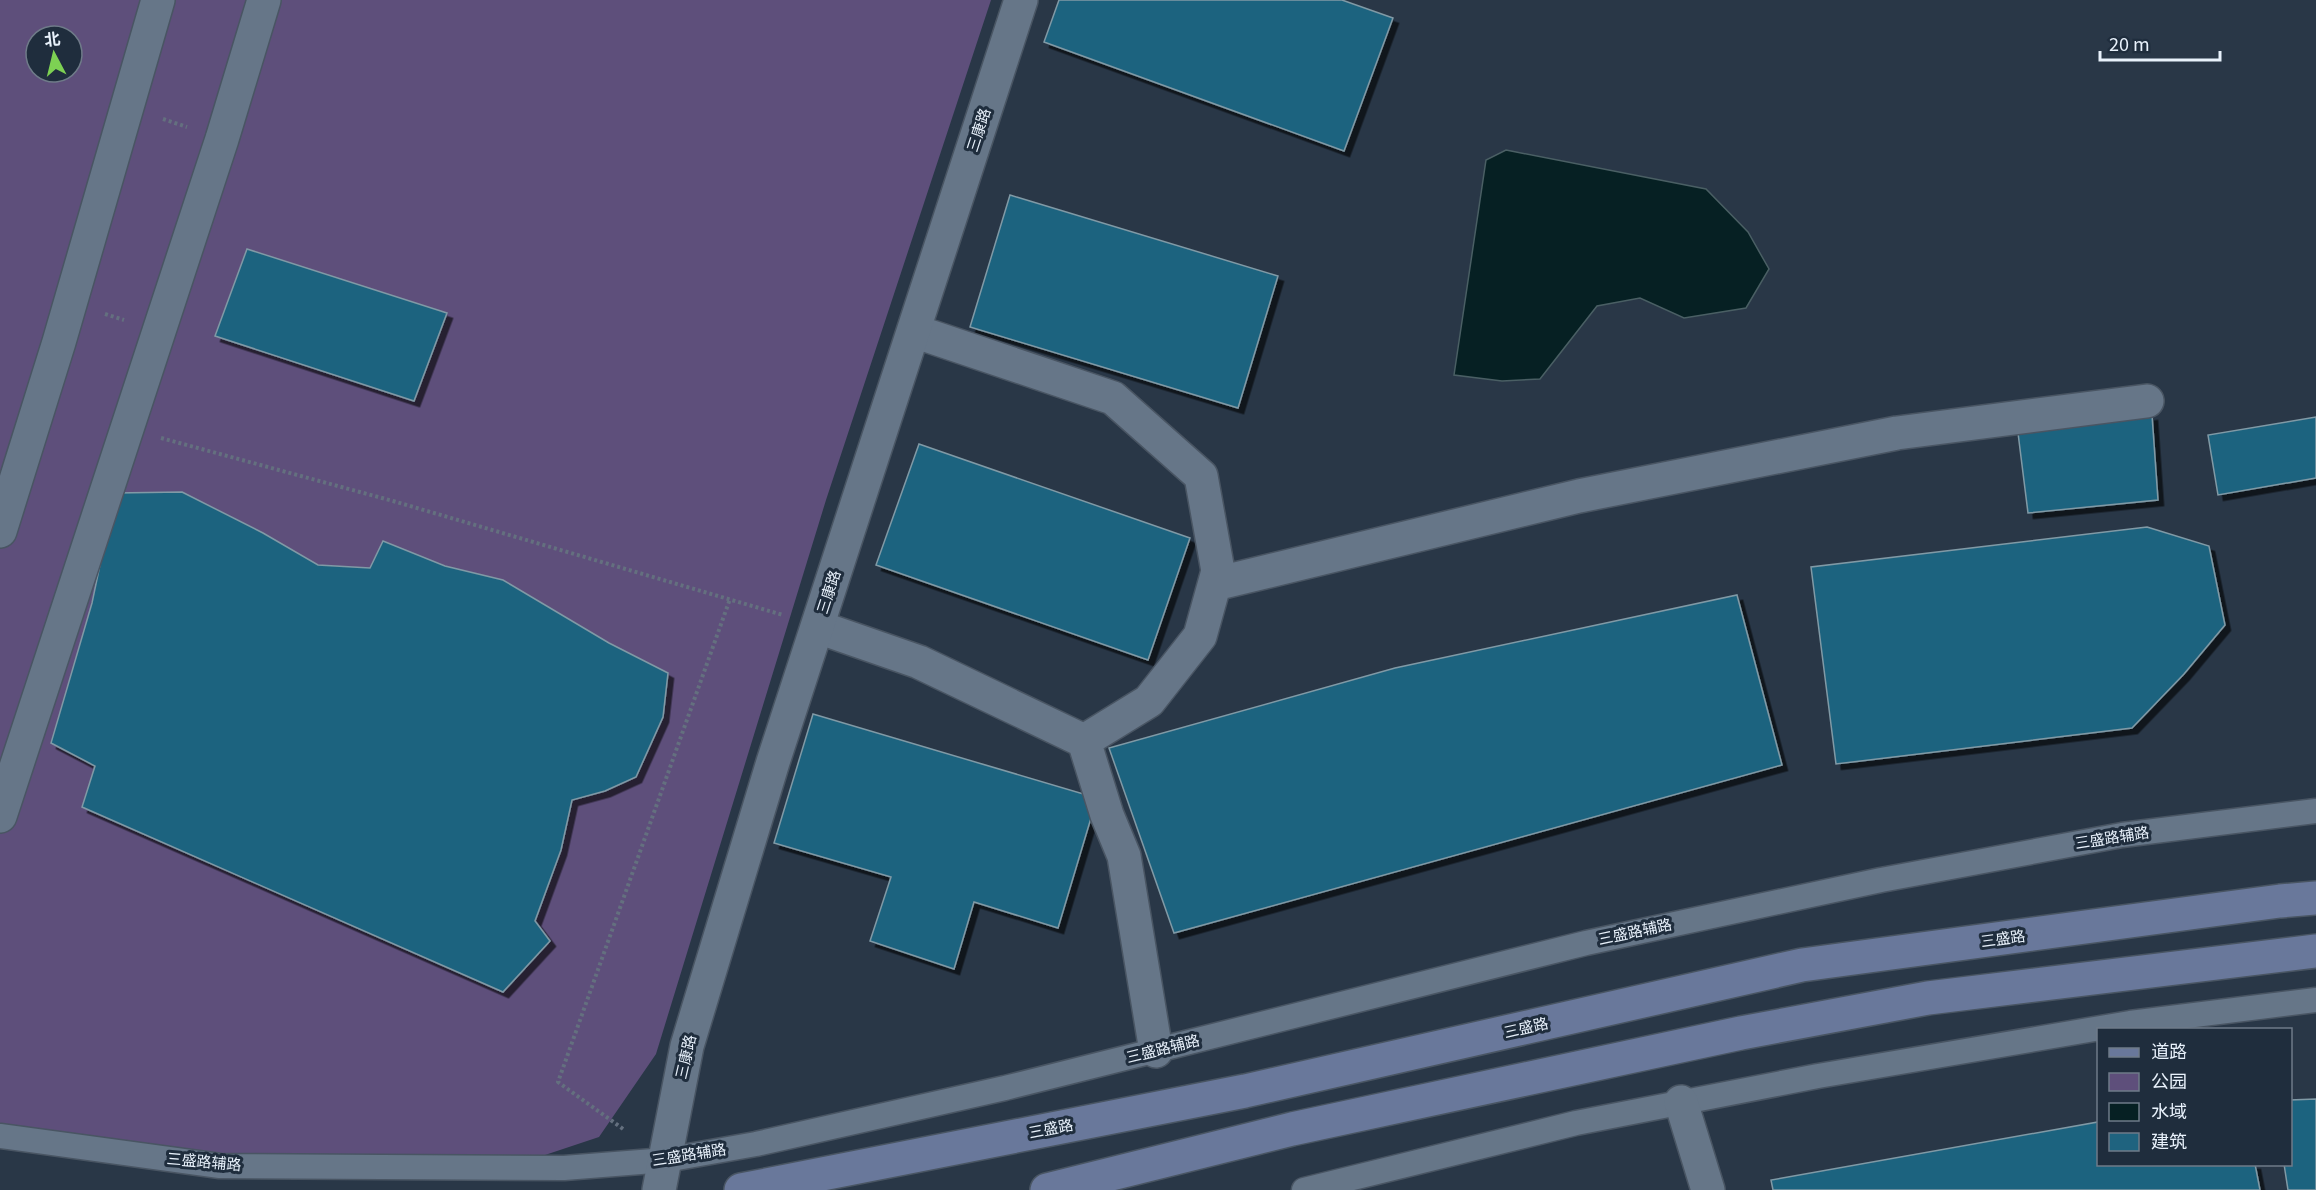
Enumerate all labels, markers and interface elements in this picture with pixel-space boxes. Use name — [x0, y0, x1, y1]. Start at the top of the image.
north arrow — [24, 24, 84, 84]
scale bar — [2100, 24, 2220, 62]
text: 北 — [43, 25, 61, 51]
text: 20 m — [2109, 30, 2150, 56]
street label: 三康路 — [961, 105, 995, 154]
street label: 三康路 — [811, 567, 845, 616]
street label: 三盛路辅路 — [2073, 820, 2150, 853]
street label: 三盛路辅路 — [1596, 912, 1674, 949]
street label: 三盛路 — [1979, 924, 2027, 951]
street label: 三盛路 — [1501, 1011, 1550, 1042]
street label: 三盛路辅路 — [1124, 1028, 1202, 1067]
legend — [2097, 1028, 2292, 1166]
street label: 三康路 — [669, 1032, 700, 1081]
text: 道路 — [2151, 1037, 2187, 1063]
text: 公园 — [2151, 1067, 2187, 1093]
text: 水域 — [2151, 1097, 2187, 1123]
street label: 三盛路 — [1027, 1113, 1075, 1142]
text: 建筑 — [2151, 1127, 2187, 1153]
street label: 三盛路辅路 — [650, 1137, 727, 1170]
street label: 三盛路辅路 — [166, 1147, 242, 1174]

